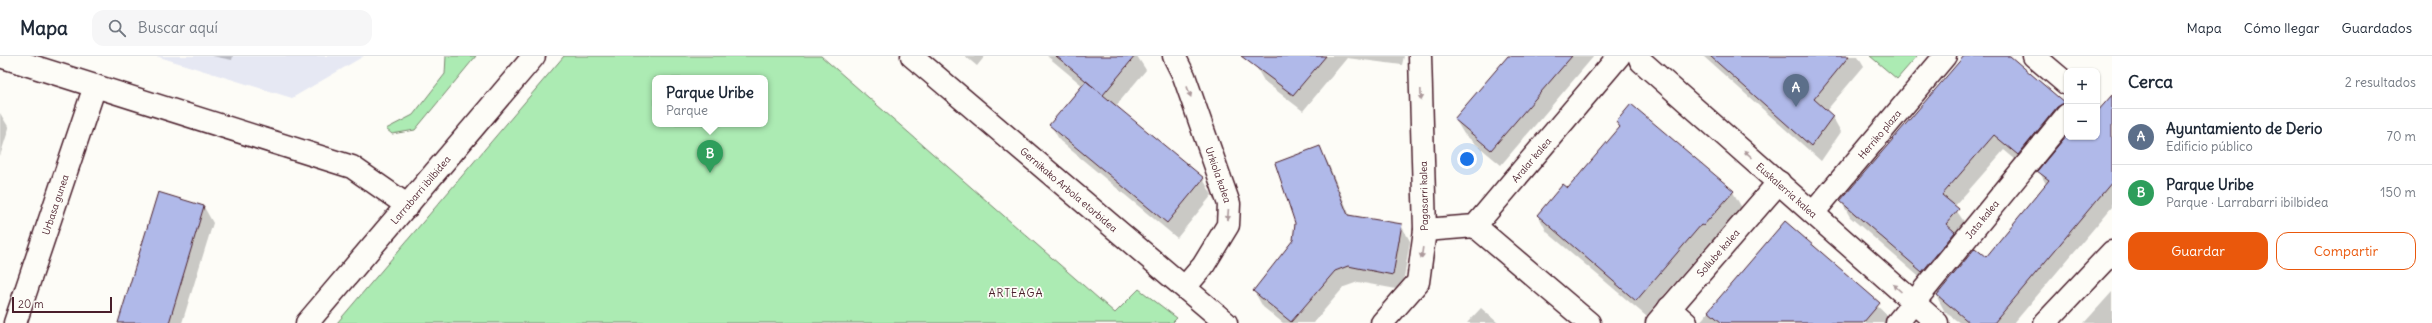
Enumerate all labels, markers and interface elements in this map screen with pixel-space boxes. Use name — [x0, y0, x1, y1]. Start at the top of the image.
search box — [92, 10, 372, 46]
text: Mapa — [20, 16, 68, 40]
icon: search — [106, 17, 128, 39]
text: Buscar aquí — [138, 18, 218, 37]
text: Mapa — [2187, 19, 2222, 37]
text: Cómo llegar — [2244, 19, 2320, 37]
text: Guardados — [2342, 19, 2412, 37]
map controls — [2064, 68, 2100, 140]
button: + — [2064, 68, 2100, 104]
text: Cerca — [2128, 71, 2173, 93]
pin: A — [1783, 74, 1809, 107]
text: 2 resultados — [2345, 74, 2416, 91]
popup — [652, 75, 768, 127]
text: Parque Uribe — [666, 83, 754, 102]
one-way arrow — [1187, 86, 1193, 98]
one-way arrow — [1418, 89, 1424, 102]
text: Parque — [666, 102, 708, 119]
button: − — [2064, 104, 2100, 140]
street label: Herriko plaza — [1855, 107, 1904, 161]
text: Ayuntamiento de Derio — [2166, 119, 2322, 138]
text: A — [2137, 128, 2145, 145]
text: 70 m — [2387, 128, 2416, 145]
street label: Aralar kalea — [1508, 134, 1554, 185]
text: Edificio público — [2166, 138, 2253, 155]
pin: B — [697, 140, 723, 173]
street label: Gernikako Arbola etorbidea — [1018, 144, 1121, 235]
street label: Urkiola kalea — [1203, 145, 1235, 205]
your location — [1457, 149, 1477, 169]
one-way arrow — [1743, 150, 1754, 159]
street label: Larrabarri ibilbidea — [388, 152, 453, 227]
street label: Euskalerria kalea — [1754, 160, 1820, 221]
street label: Pagasarri kalea — [1417, 161, 1431, 231]
street label: Urbasa gunea — [39, 172, 71, 237]
text: Parque Uribe — [2166, 175, 2254, 194]
text: B — [2137, 184, 2145, 201]
text: 150 m — [2380, 184, 2416, 201]
text: Parque · Larrabarri ibilbidea — [2166, 194, 2328, 211]
street label: Jata kalea — [1962, 197, 2002, 241]
one-way arrow — [1225, 209, 1232, 221]
street label: Sollube kalea — [1694, 226, 1742, 279]
button: Guardar — [2128, 232, 2268, 270]
button: Compartir — [2276, 232, 2416, 270]
one-way arrow — [1419, 247, 1425, 259]
one-way arrow — [1892, 283, 1902, 293]
district label: ARTEAGA — [988, 286, 1044, 300]
scale bar — [12, 295, 112, 314]
text: 20 m — [18, 297, 44, 311]

